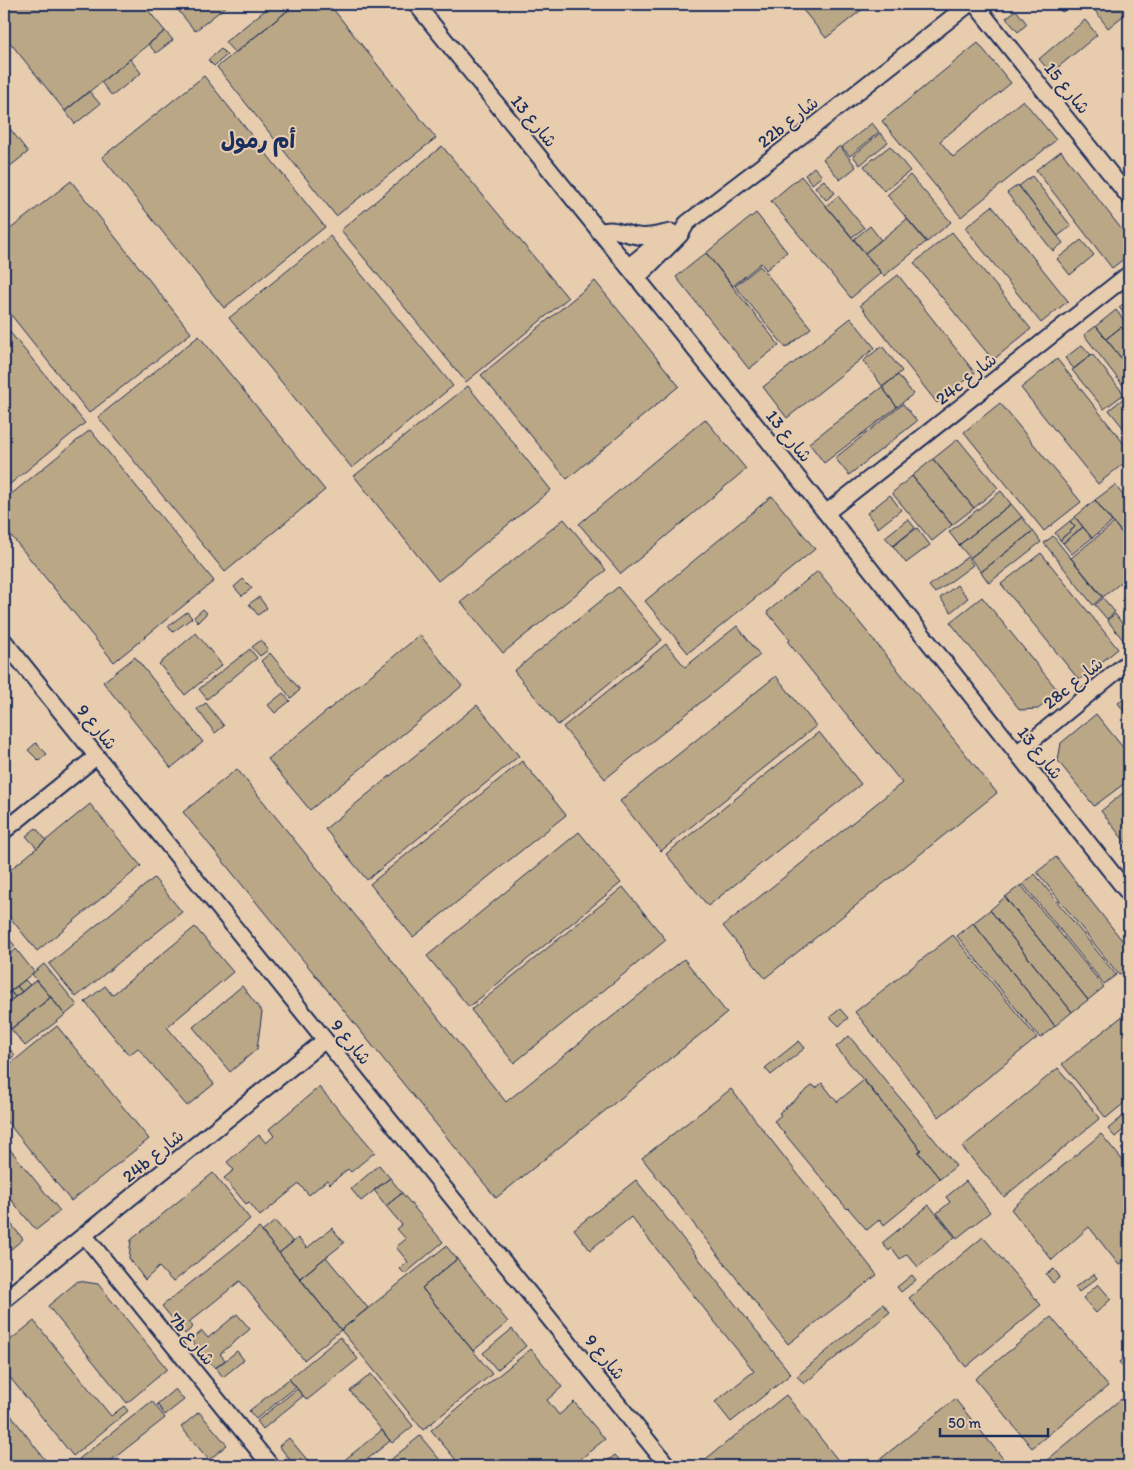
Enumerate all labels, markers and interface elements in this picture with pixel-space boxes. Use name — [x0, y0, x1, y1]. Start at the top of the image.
street label: شارع 15 — [1039, 57, 1095, 119]
street label: شارع 13 — [505, 90, 562, 152]
street label: 22b شارع — [753, 91, 823, 153]
district label: أم رمول — [221, 127, 296, 157]
street label: 24c شارع — [931, 348, 1002, 411]
street label: شارع 13 — [760, 405, 817, 467]
street label: 28c شارع — [1039, 652, 1108, 715]
street label: شارع 9 — [71, 700, 122, 755]
street label: شارع 13 — [1012, 722, 1068, 784]
street label: شارع 9 — [325, 1015, 376, 1070]
street label: 24b شارع — [118, 1125, 189, 1188]
street label: 7b شارع — [163, 1308, 220, 1370]
street label: شارع 9 — [579, 1330, 630, 1385]
scale bar — [940, 1405, 1048, 1437]
text: 50 m — [948, 1414, 981, 1432]

